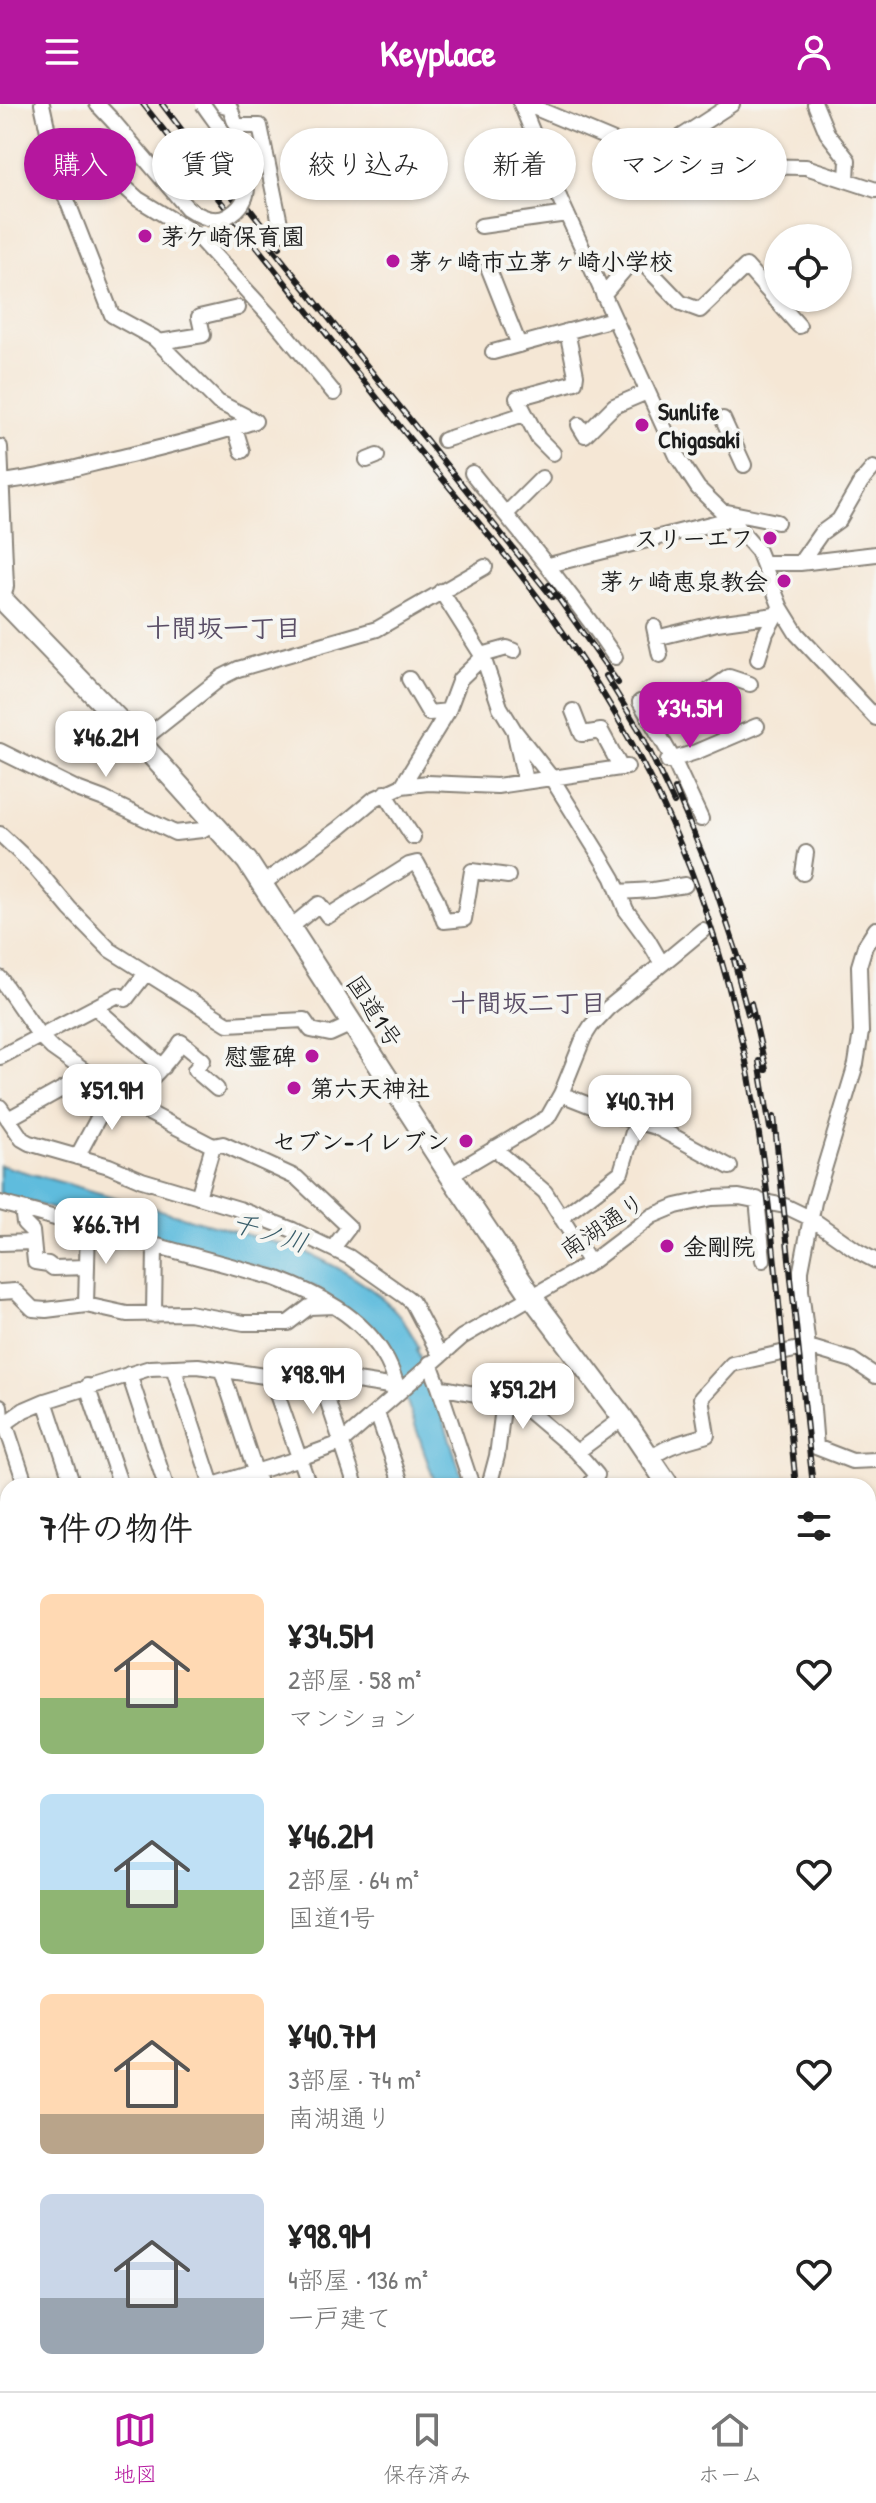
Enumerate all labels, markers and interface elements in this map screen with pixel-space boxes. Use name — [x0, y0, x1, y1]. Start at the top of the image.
text: Keyplace — [380, 28, 496, 77]
icon: menu — [40, 30, 84, 74]
icon: person — [792, 30, 836, 74]
chip: 購入 — [24, 128, 136, 200]
chip: 賃貸 — [152, 128, 264, 200]
chip: 絞り込み — [280, 128, 448, 200]
chip: 新着 — [464, 128, 576, 200]
chip: マンション — [592, 128, 787, 200]
place label: 茅ケ崎保育園 — [161, 220, 305, 252]
map controls — [764, 224, 852, 312]
button: locate — [764, 224, 852, 312]
marker: 茅ケ崎保育園 — [136, 227, 154, 245]
place label: 茅ヶ崎市立茅ヶ崎小学校 — [409, 245, 673, 277]
marker: 茅ヶ崎市立茅ヶ崎小学校 — [384, 252, 402, 270]
place label: Sunlife Chigasaki — [658, 395, 741, 456]
marker: Sunlife Chigasaki — [633, 416, 651, 434]
place label: スリーエフ — [634, 522, 754, 554]
marker: スリーエフ — [761, 529, 779, 547]
place label: 茅ヶ崎恵泉教会 — [600, 565, 768, 597]
marker: 茅ヶ崎恵泉教会 — [775, 572, 793, 590]
district label: 十間坂一丁目 — [145, 610, 301, 645]
pin: ¥34.5M — [625, 682, 755, 750]
text: ¥34.5M — [657, 690, 723, 725]
pin: ¥46.2M — [41, 711, 171, 779]
text: ¥46.2M — [73, 719, 139, 754]
street label: 国道1号 — [340, 968, 410, 1054]
district label: 十間坂二丁目 — [450, 985, 606, 1020]
place label: 慰霊碑 — [224, 1040, 296, 1072]
marker: 慰霊碑 — [303, 1047, 321, 1065]
pin: ¥51.9M — [47, 1064, 177, 1132]
text: ¥51.9M — [80, 1072, 144, 1107]
place label: 第六天神社 — [310, 1072, 430, 1104]
pin: ¥40.7M — [575, 1075, 705, 1143]
marker: 第六天神社 — [285, 1079, 303, 1097]
text: ¥40.7M — [606, 1083, 674, 1118]
place label: セブン-イレブン — [272, 1125, 450, 1157]
marker: セブン-イレブン — [457, 1132, 475, 1150]
street label: 南湖通り — [553, 1185, 651, 1265]
pin: ¥66.7M — [41, 1198, 171, 1266]
water label: 千ノ川 — [228, 1204, 312, 1260]
text: ¥66.7M — [73, 1206, 139, 1241]
place label: 金剛院 — [683, 1230, 755, 1262]
marker: 金剛院 — [658, 1237, 676, 1255]
pin: ¥98.9M — [248, 1348, 378, 1416]
text: ¥98.9M — [281, 1356, 345, 1391]
pin: ¥59.2M — [458, 1363, 588, 1431]
text: ¥59.2M — [490, 1371, 556, 1406]
icon: filters — [792, 1504, 836, 1548]
text: 7件の物件 — [40, 1505, 193, 1551]
text: ¥34.5M — [288, 1613, 374, 1659]
icon: home — [104, 1626, 200, 1722]
icon: heart — [792, 1652, 836, 1696]
text: 2部屋 · 58 m² — [288, 1662, 421, 1697]
text: マンション — [288, 1700, 417, 1735]
text: ¥46.2M — [288, 1813, 374, 1859]
icon: home — [104, 1826, 200, 1922]
icon: heart — [792, 1852, 836, 1896]
text: 2部屋 · 64 m² — [288, 1862, 419, 1897]
text: 国道1号 — [288, 1900, 375, 1935]
text: ¥40.7M — [288, 2013, 376, 2059]
icon: home — [104, 2026, 200, 2122]
icon: heart — [792, 2052, 836, 2096]
text: 3部屋 · 74 m² — [288, 2062, 421, 2097]
text: 南湖通り — [288, 2100, 392, 2135]
text: ¥98.9M — [288, 2213, 371, 2259]
icon: home — [104, 2226, 200, 2322]
icon: heart — [792, 2252, 836, 2296]
text: 4部屋 · 136 m² — [288, 2262, 428, 2297]
text: 一戸建て — [288, 2300, 392, 2335]
tab: 地図 — [113, 2408, 157, 2489]
tab: 保存済み — [383, 2408, 471, 2489]
tab: ホーム — [698, 2408, 763, 2489]

